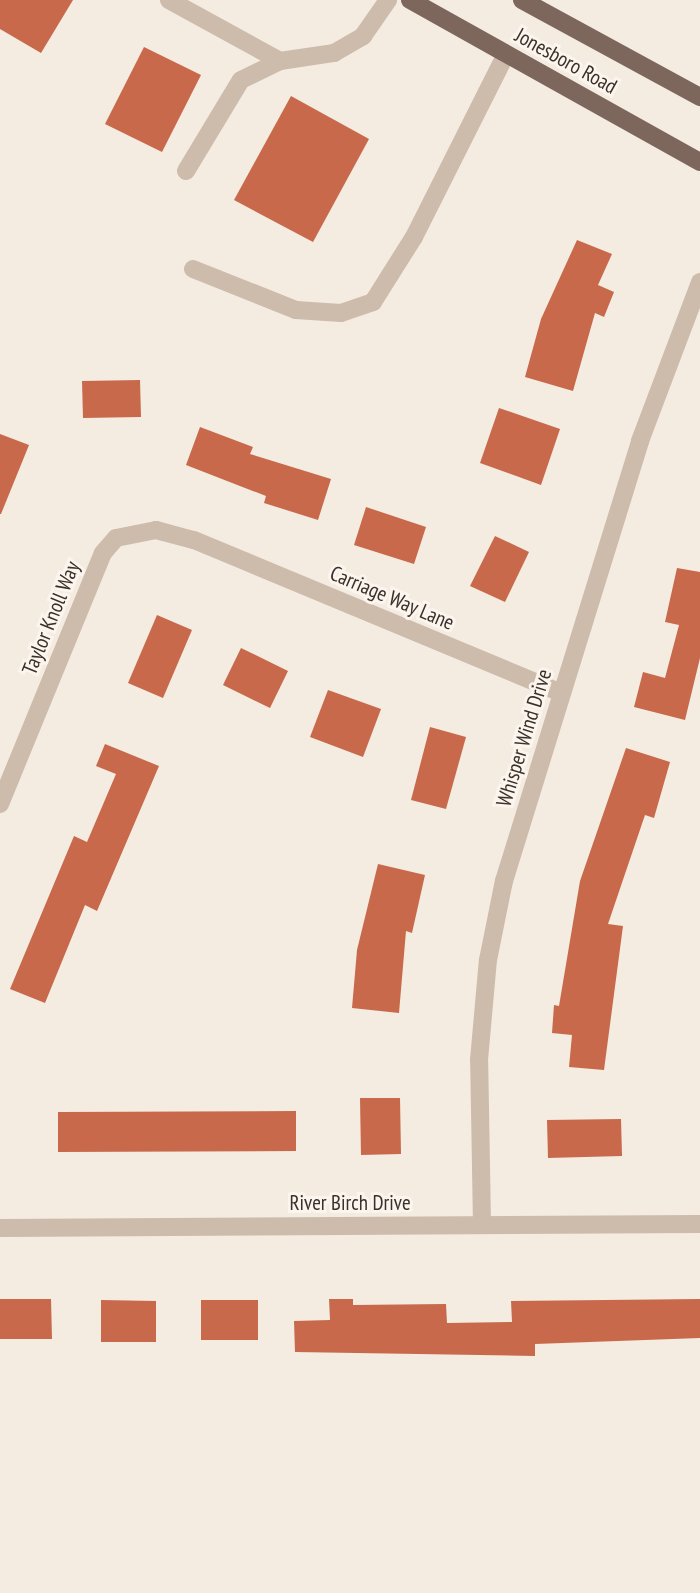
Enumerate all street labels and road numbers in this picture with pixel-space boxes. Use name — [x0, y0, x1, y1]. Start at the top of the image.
street label: Jonesboro Road — [511, 23, 621, 99]
street label: Taylor Knoll Way — [17, 558, 85, 678]
street label: Carriage Way Lane — [326, 560, 458, 636]
street label: Whisper Wind Drive — [491, 666, 557, 810]
street label: River Birch Drive — [289, 1190, 411, 1216]

